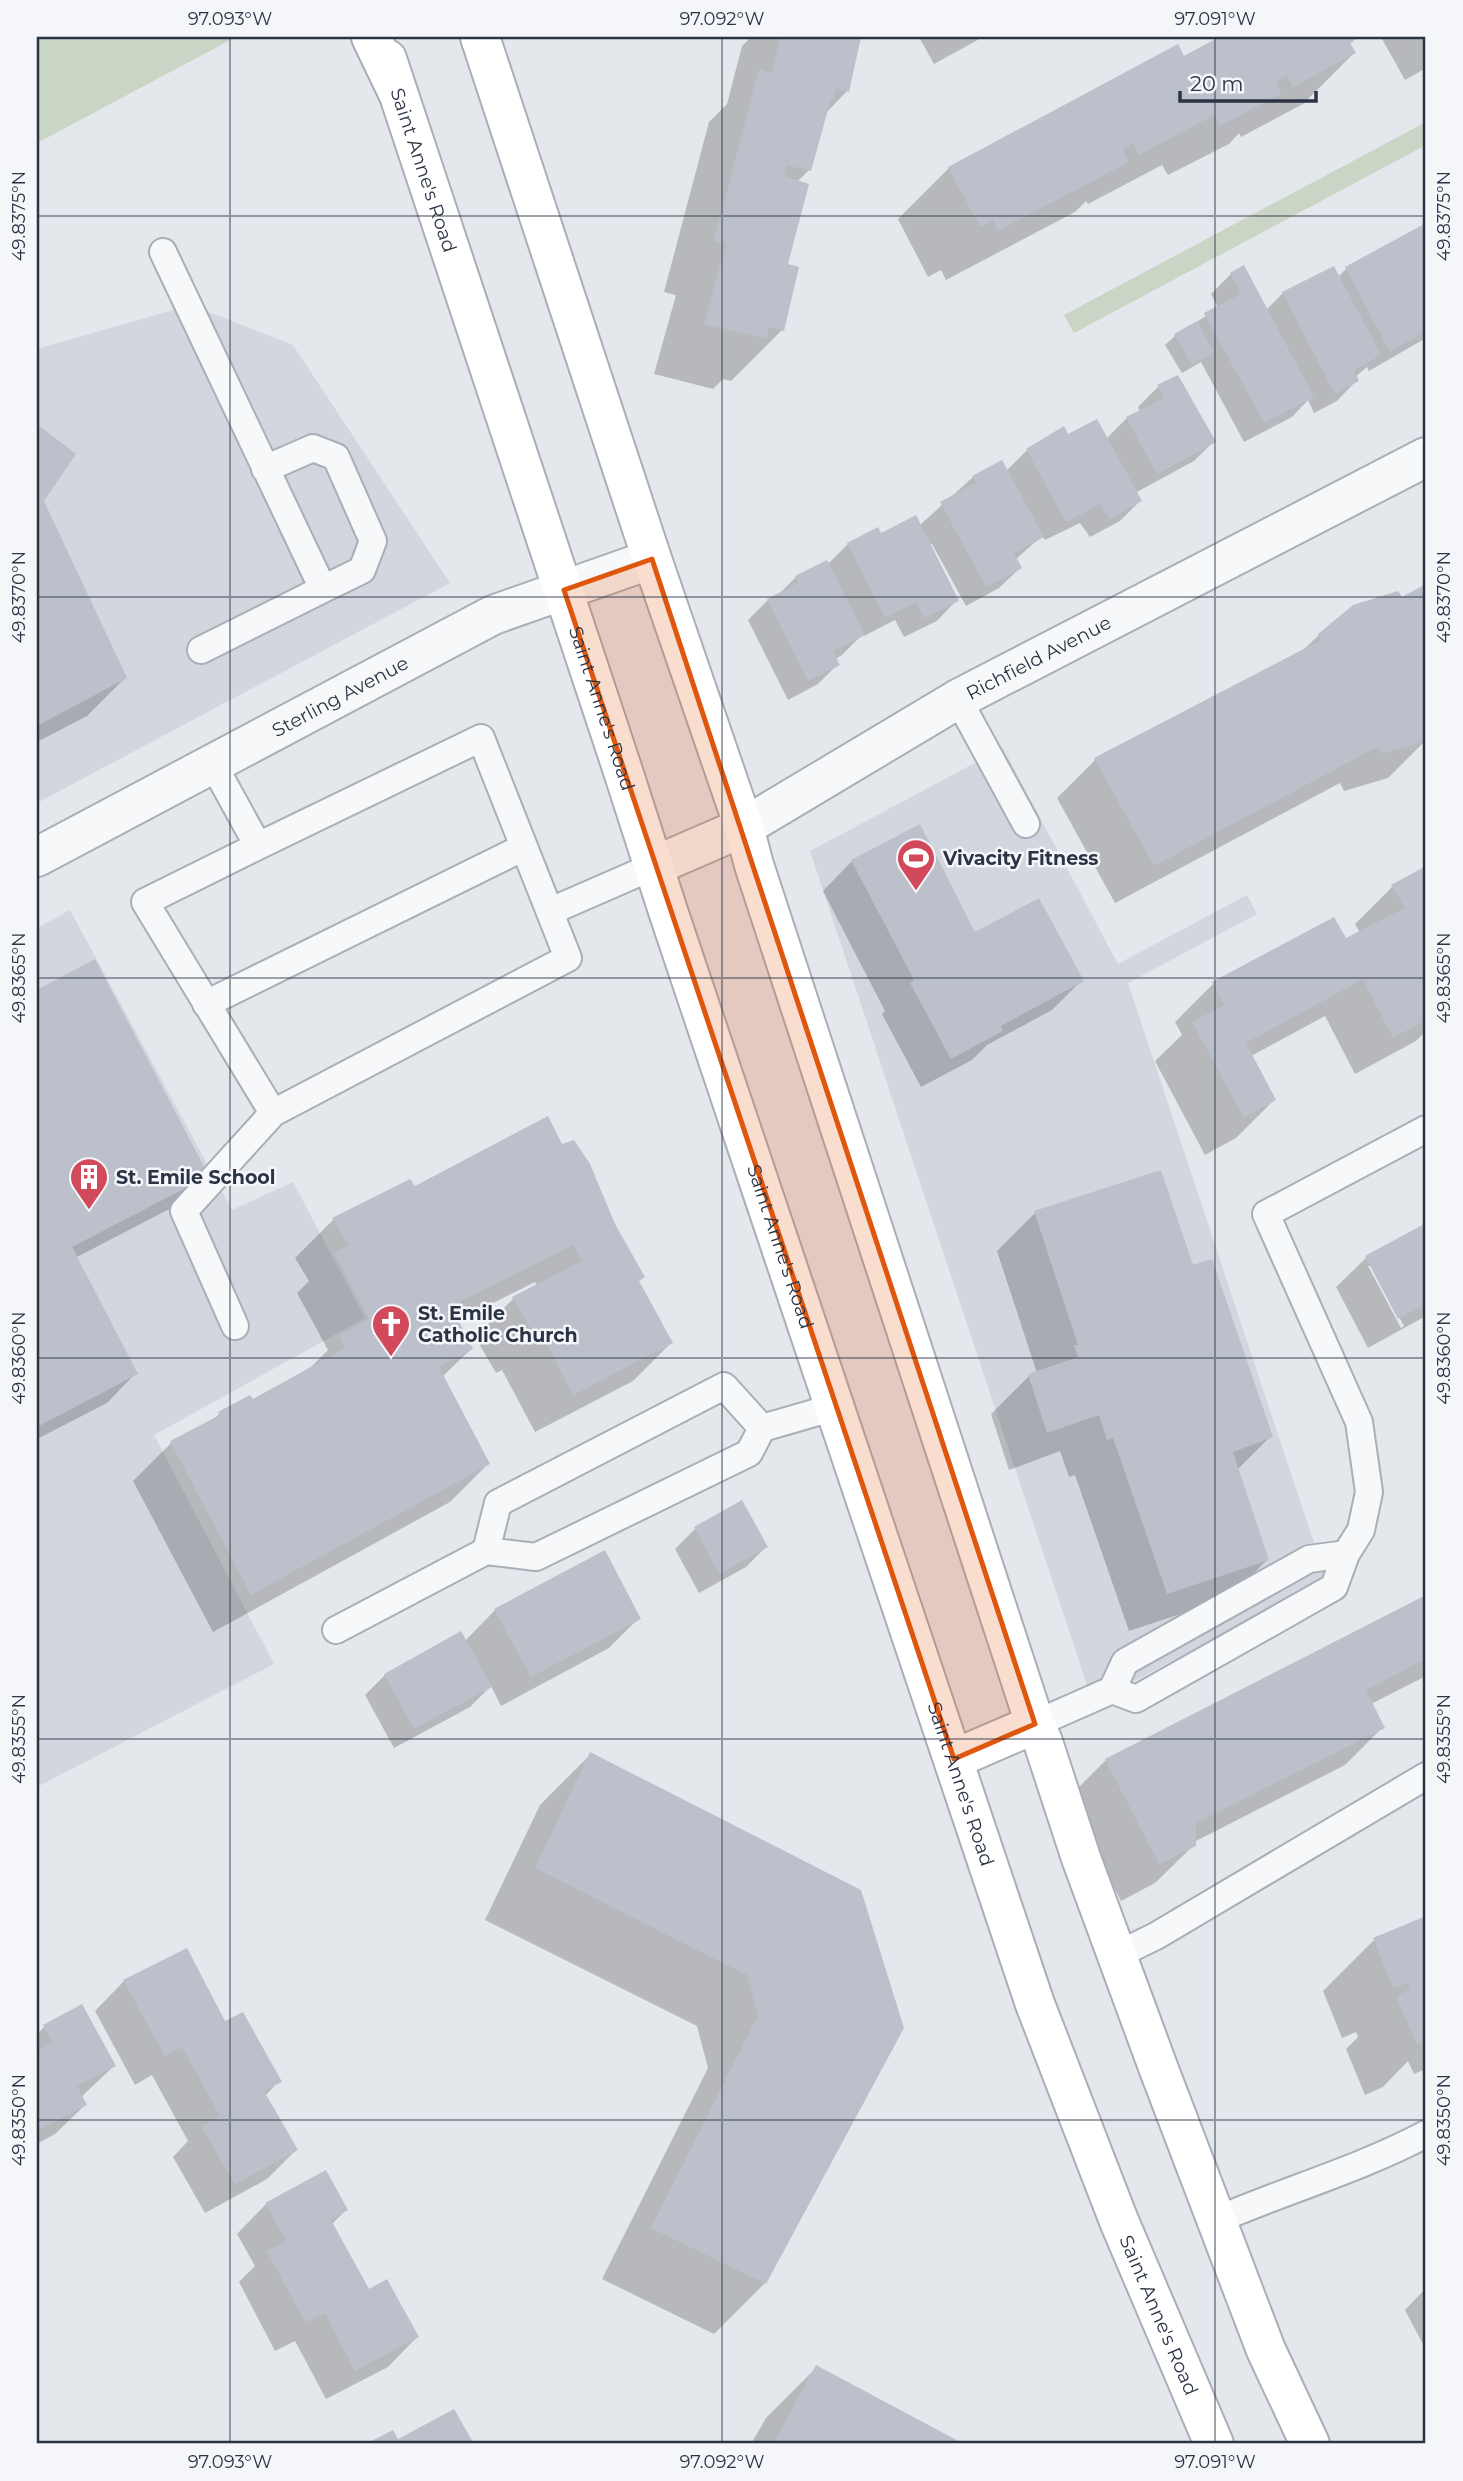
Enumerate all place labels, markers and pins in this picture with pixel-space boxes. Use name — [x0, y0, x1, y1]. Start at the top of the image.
sports icon: Vivacity Fitness — [895, 837, 937, 892]
place label: Vivacity Fitness — [942, 847, 1098, 870]
building icon: St. Emile School — [68, 1156, 110, 1211]
place label: St. Emile School — [116, 1166, 276, 1189]
place label: St. Emile Catholic Church — [418, 1302, 578, 1347]
church icon: St. Emile Catholic Church — [370, 1303, 412, 1358]

